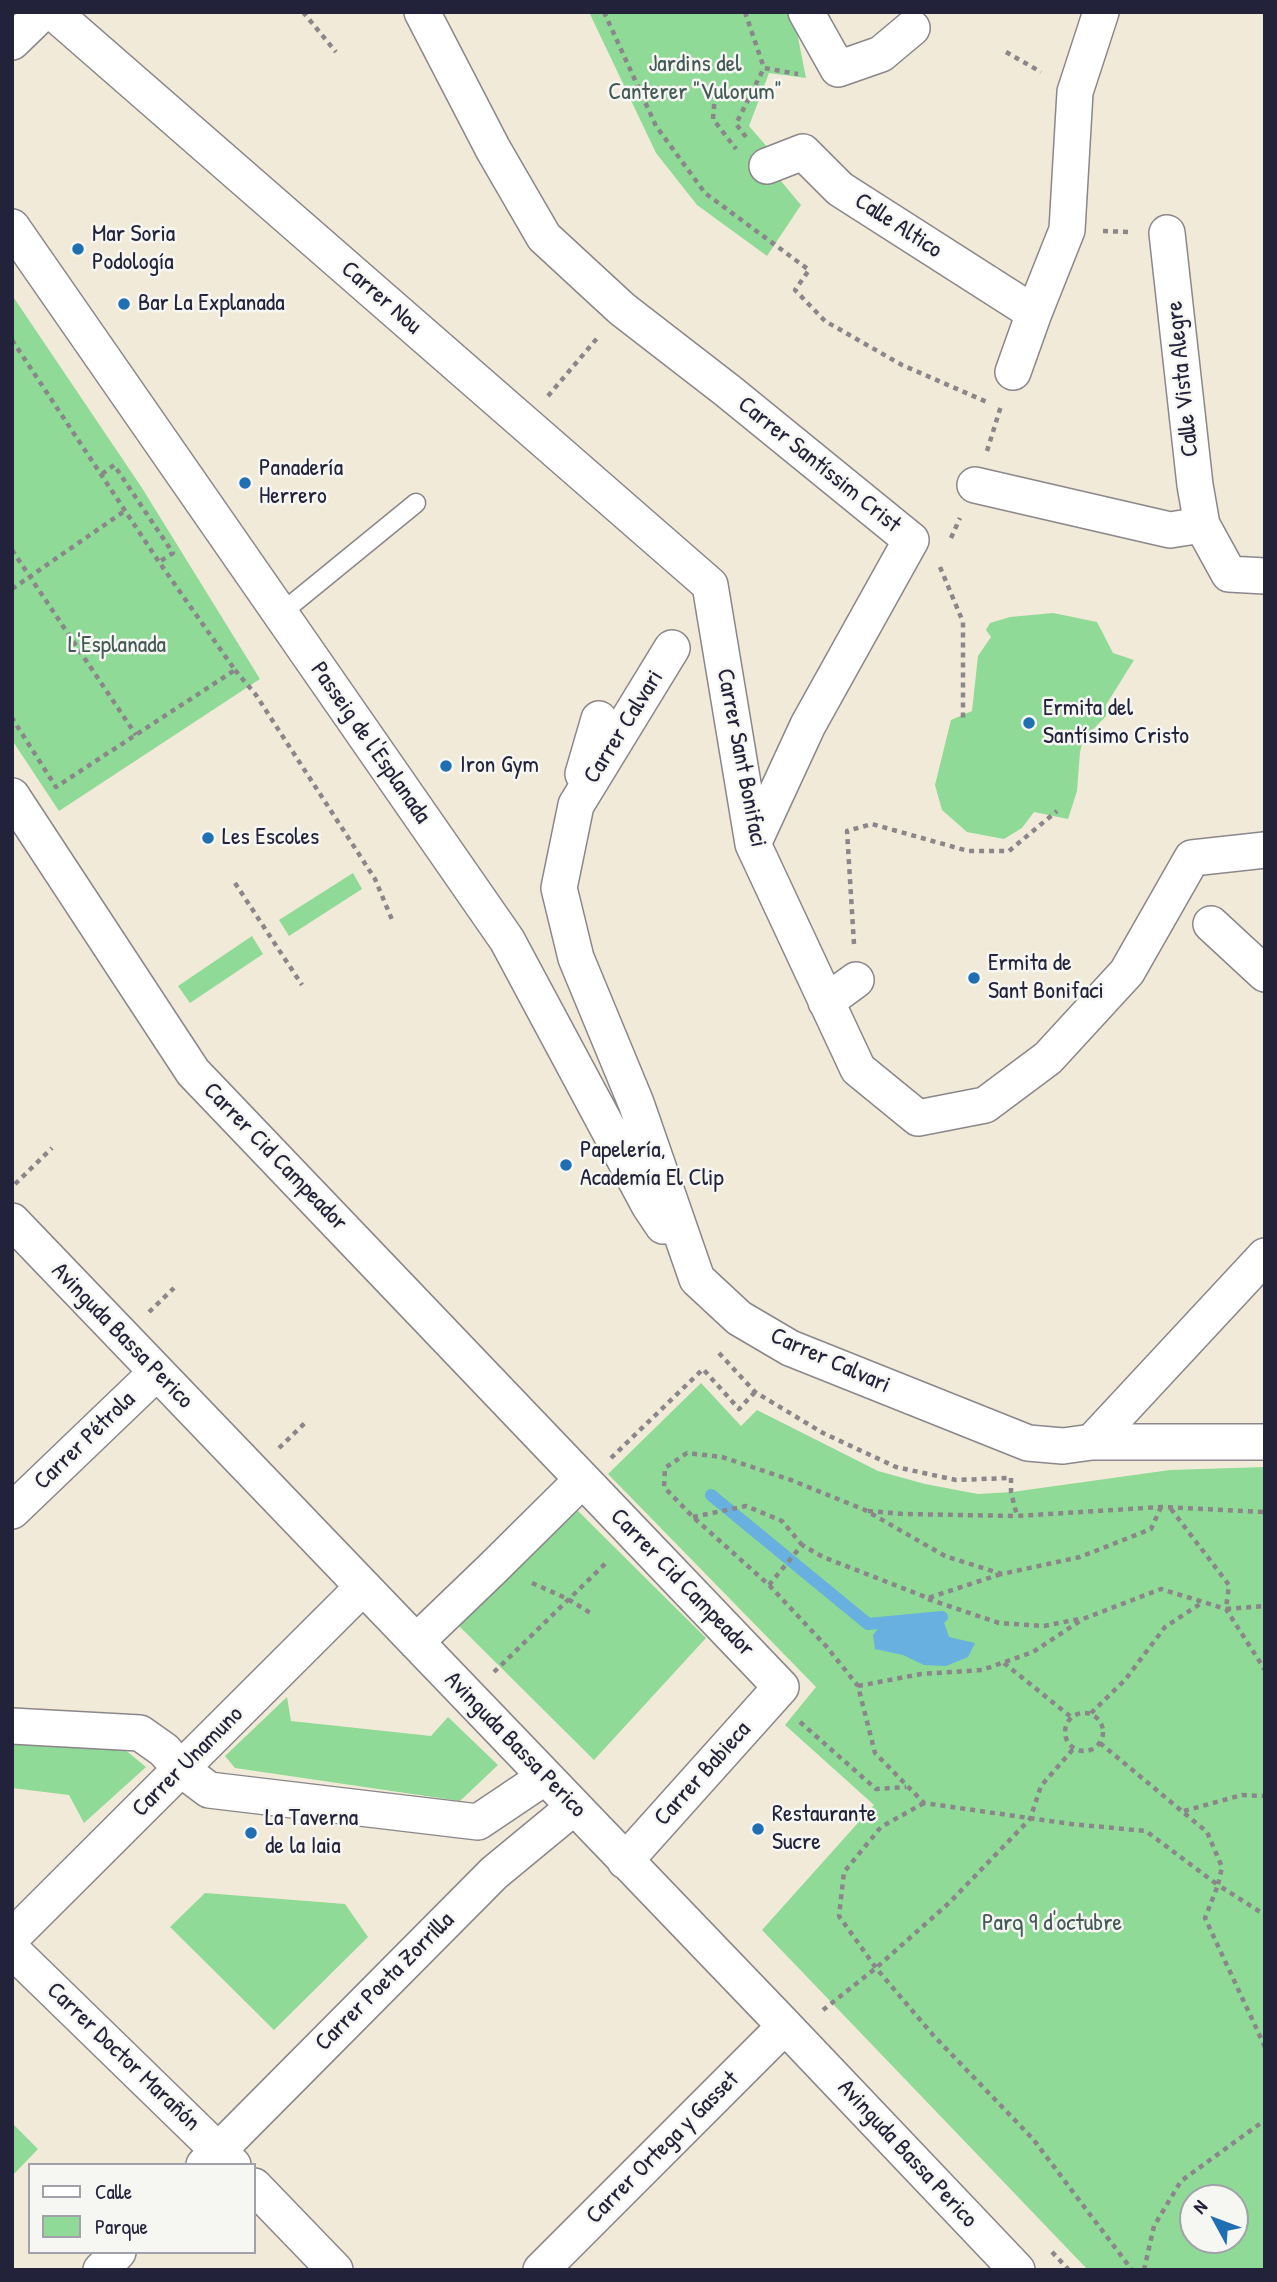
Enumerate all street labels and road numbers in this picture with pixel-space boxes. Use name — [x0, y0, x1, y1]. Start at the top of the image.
street label: Calle Altico — [849, 187, 947, 265]
street label: Carrer Nou — [335, 255, 427, 341]
street label: Calle Vista Alegre — [1161, 300, 1205, 458]
street label: Carrer Santíssim Crist — [732, 390, 906, 540]
street label: Passeig de l'Esplanada — [304, 657, 436, 829]
street label: Carrer Calvari — [578, 665, 670, 789]
street label: Carrer Sant Bonifaci — [710, 666, 772, 850]
street label: Carrer Cid Campeador — [197, 1077, 353, 1237]
street label: Avinguda Bassa Perico — [45, 1257, 199, 1415]
street label: Carrer Calvari — [766, 1322, 894, 1400]
street label: Carrer Pétrola — [28, 1386, 142, 1496]
street label: Carrer Cid Campeador — [604, 1503, 760, 1663]
street label: Avinguda Bassa Perico — [438, 1666, 592, 1824]
street label: Carrer Unamuno — [126, 1700, 250, 1824]
street label: Carrer Babieca — [649, 1716, 757, 1832]
street label: Carrer Poeta Zorrilla — [309, 1906, 461, 2058]
street label: Carrer Doctor Marañón — [40, 1976, 206, 2138]
street label: Carrer Ortega y Gasset — [581, 2066, 745, 2230]
street label: Avinguda Bassa Perico — [831, 2074, 983, 2234]

